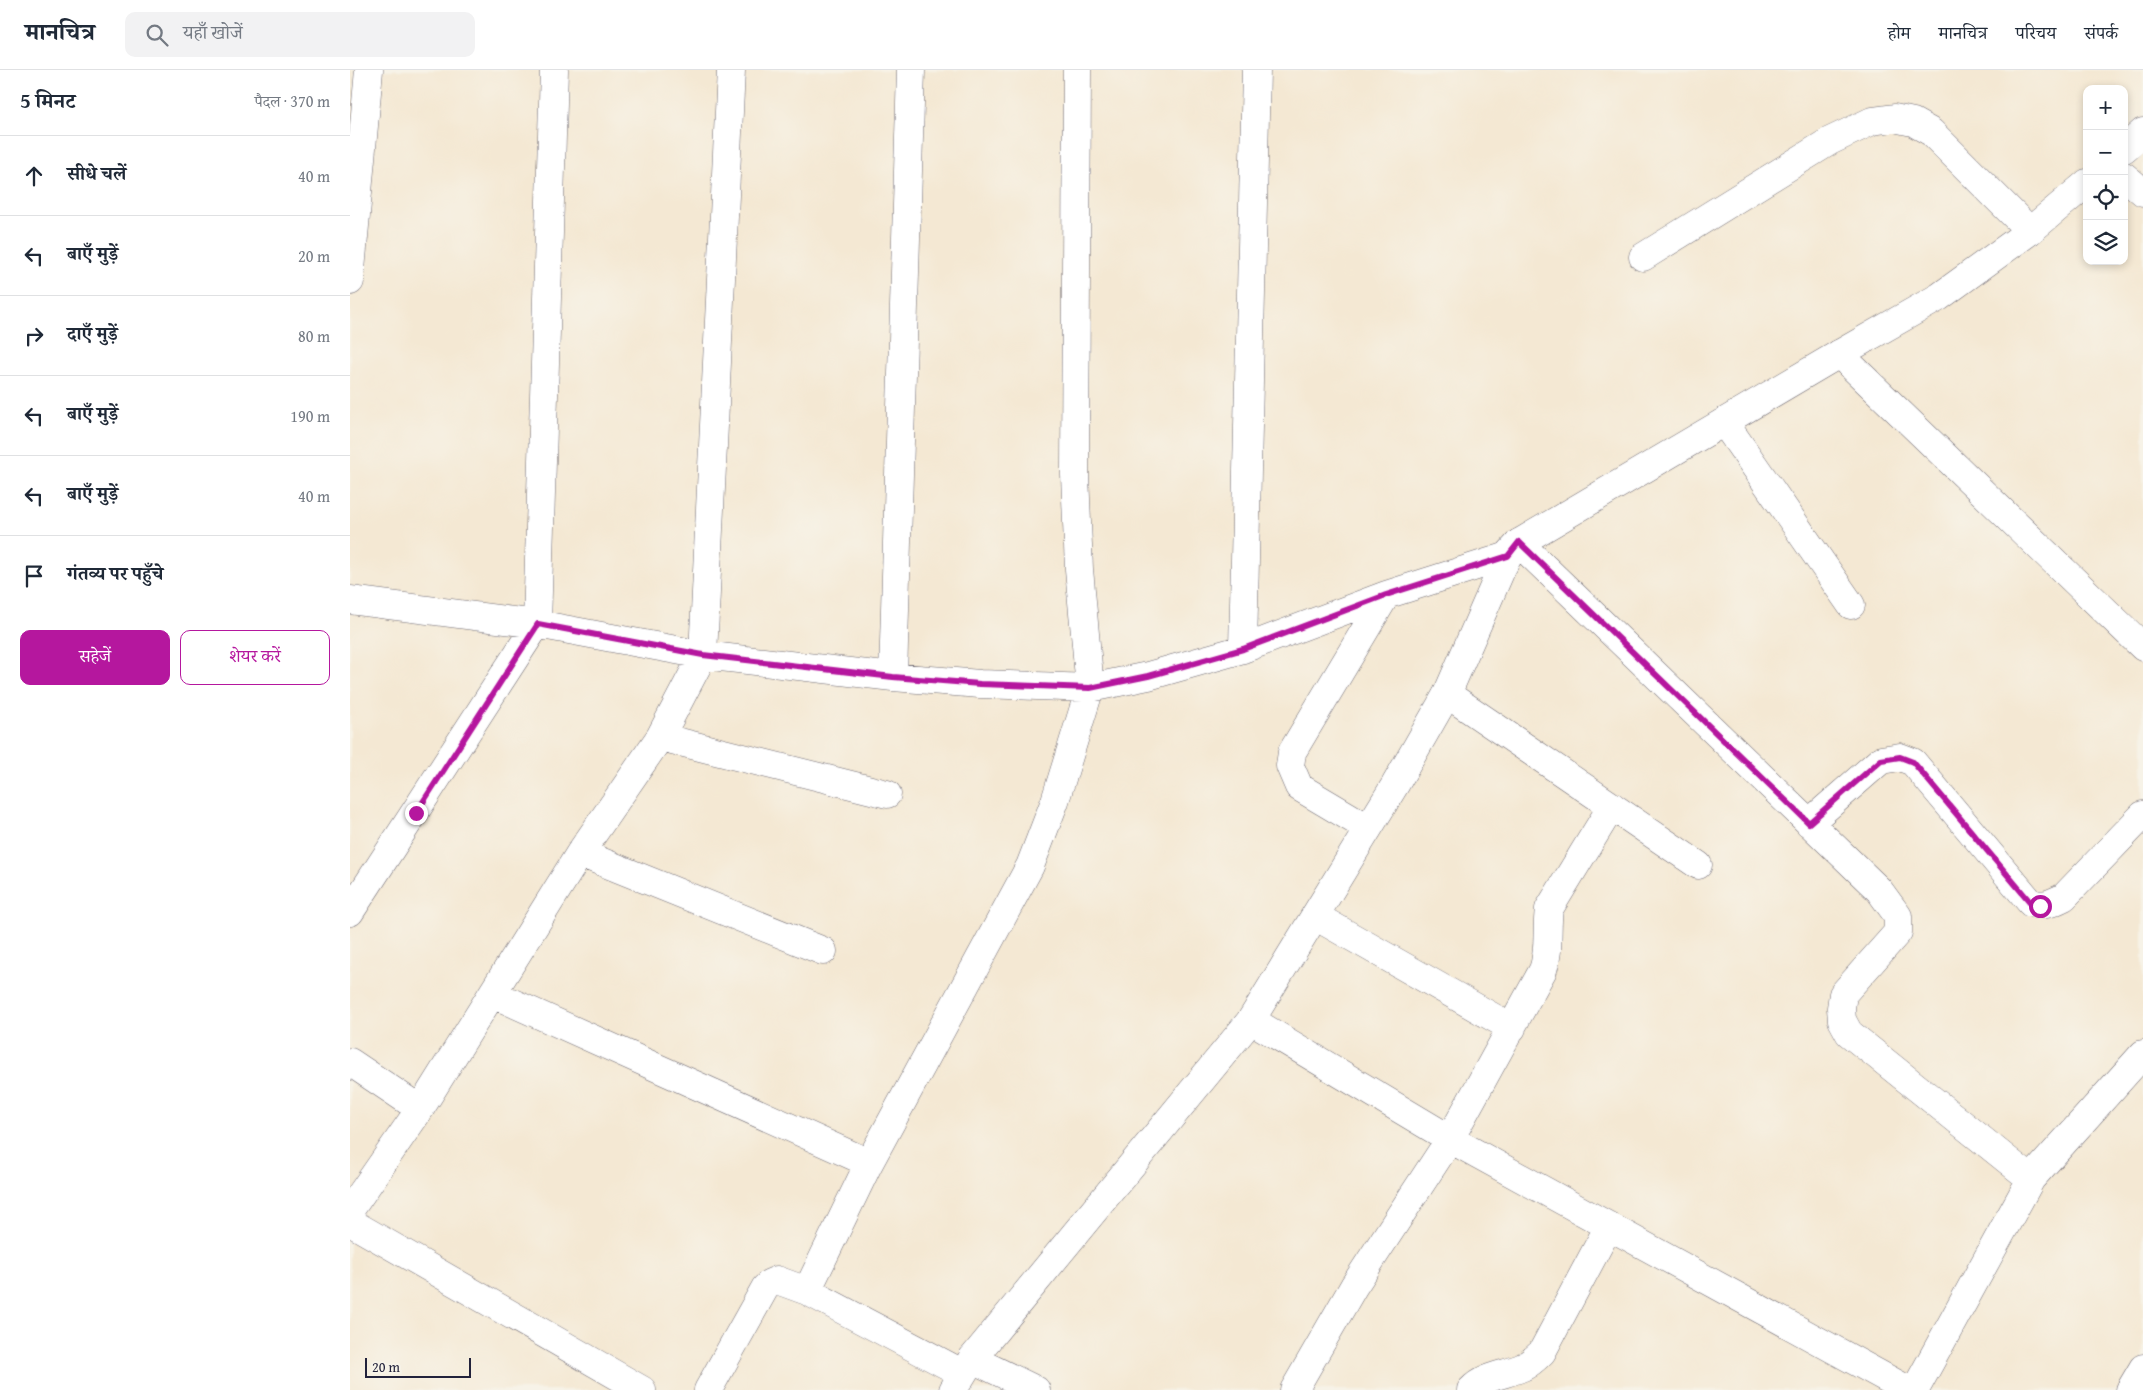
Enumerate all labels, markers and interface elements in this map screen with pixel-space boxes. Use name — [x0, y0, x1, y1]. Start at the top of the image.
search box — [125, 12, 475, 57]
text: मानचित्र — [25, 14, 95, 49]
text: यहाँ खोजें — [183, 18, 243, 46]
text: होम — [1888, 19, 1911, 46]
text: मानचित्र — [1939, 19, 1987, 46]
text: परिचय — [2015, 19, 2056, 46]
text: संपर्क — [2084, 19, 2118, 46]
icon: search — [143, 21, 171, 49]
text: 5 मिनट — [20, 85, 75, 116]
map controls — [2083, 85, 2128, 265]
button: + — [2083, 85, 2128, 130]
text: पैदल · 370 m — [254, 89, 330, 113]
button: − — [2083, 130, 2128, 175]
text: सीधे चलें — [67, 159, 126, 187]
icon: ahead — [20, 162, 48, 190]
text: 40 m — [298, 164, 330, 188]
button: locate — [2083, 175, 2128, 220]
button: layers — [2083, 220, 2128, 265]
text: बाएँ मुड़ें — [67, 239, 118, 267]
icon: left — [20, 242, 48, 270]
text: 20 m — [298, 244, 330, 268]
text: दाएँ मुड़ें — [67, 319, 118, 347]
icon: right — [20, 322, 48, 350]
text: 80 m — [298, 324, 330, 348]
text: बाएँ मुड़ें — [67, 399, 118, 427]
icon: left — [20, 402, 48, 430]
text: 190 m — [290, 404, 330, 428]
text: बाएँ मुड़ें — [67, 479, 118, 507]
icon: left — [20, 482, 48, 510]
text: 40 m — [298, 484, 330, 508]
text: गंतव्य पर पहुँचे — [67, 559, 163, 587]
icon: arrive — [20, 562, 48, 590]
button: सहेजें — [20, 630, 170, 685]
button: शेयर करें — [180, 630, 330, 685]
route end — [405, 802, 428, 825]
route start — [2029, 895, 2052, 918]
scale bar — [365, 1355, 471, 1378]
text: 20 m — [372, 1357, 400, 1377]

